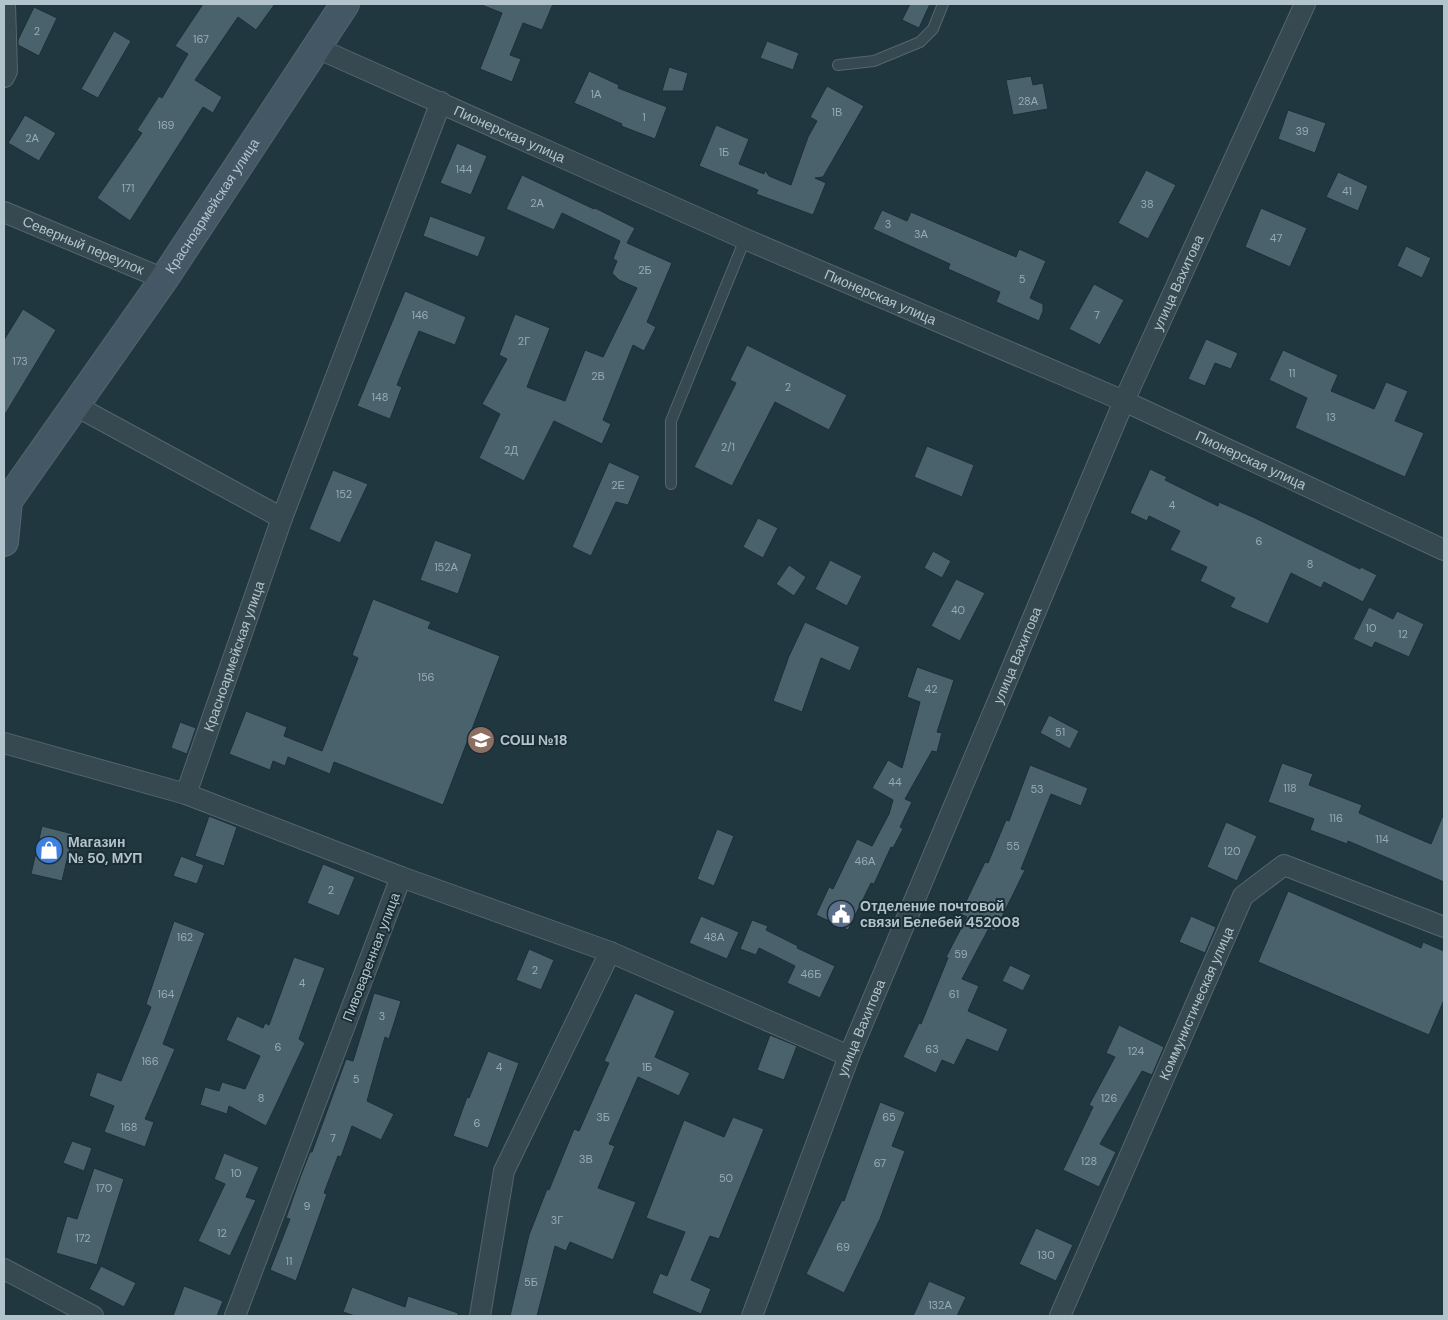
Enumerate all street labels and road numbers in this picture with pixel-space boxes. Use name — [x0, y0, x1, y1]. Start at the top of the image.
street label: Пионерская улица — [451, 101, 568, 167]
street label: Красноармейская улица — [161, 135, 263, 277]
street label: Северный переулок — [20, 212, 148, 279]
street label: улица Вахитова — [1148, 232, 1208, 333]
street label: Пионерская улица — [822, 265, 939, 329]
street label: Пионерская улица — [1193, 427, 1309, 494]
street label: Красноармейская улица — [199, 578, 269, 734]
street label: улица Вахитова — [989, 604, 1046, 707]
street label: Пивоваренная улица — [338, 890, 404, 1024]
street label: Коммунистическая улица — [1155, 924, 1238, 1083]
street label: улица Вахитова — [833, 977, 889, 1079]

